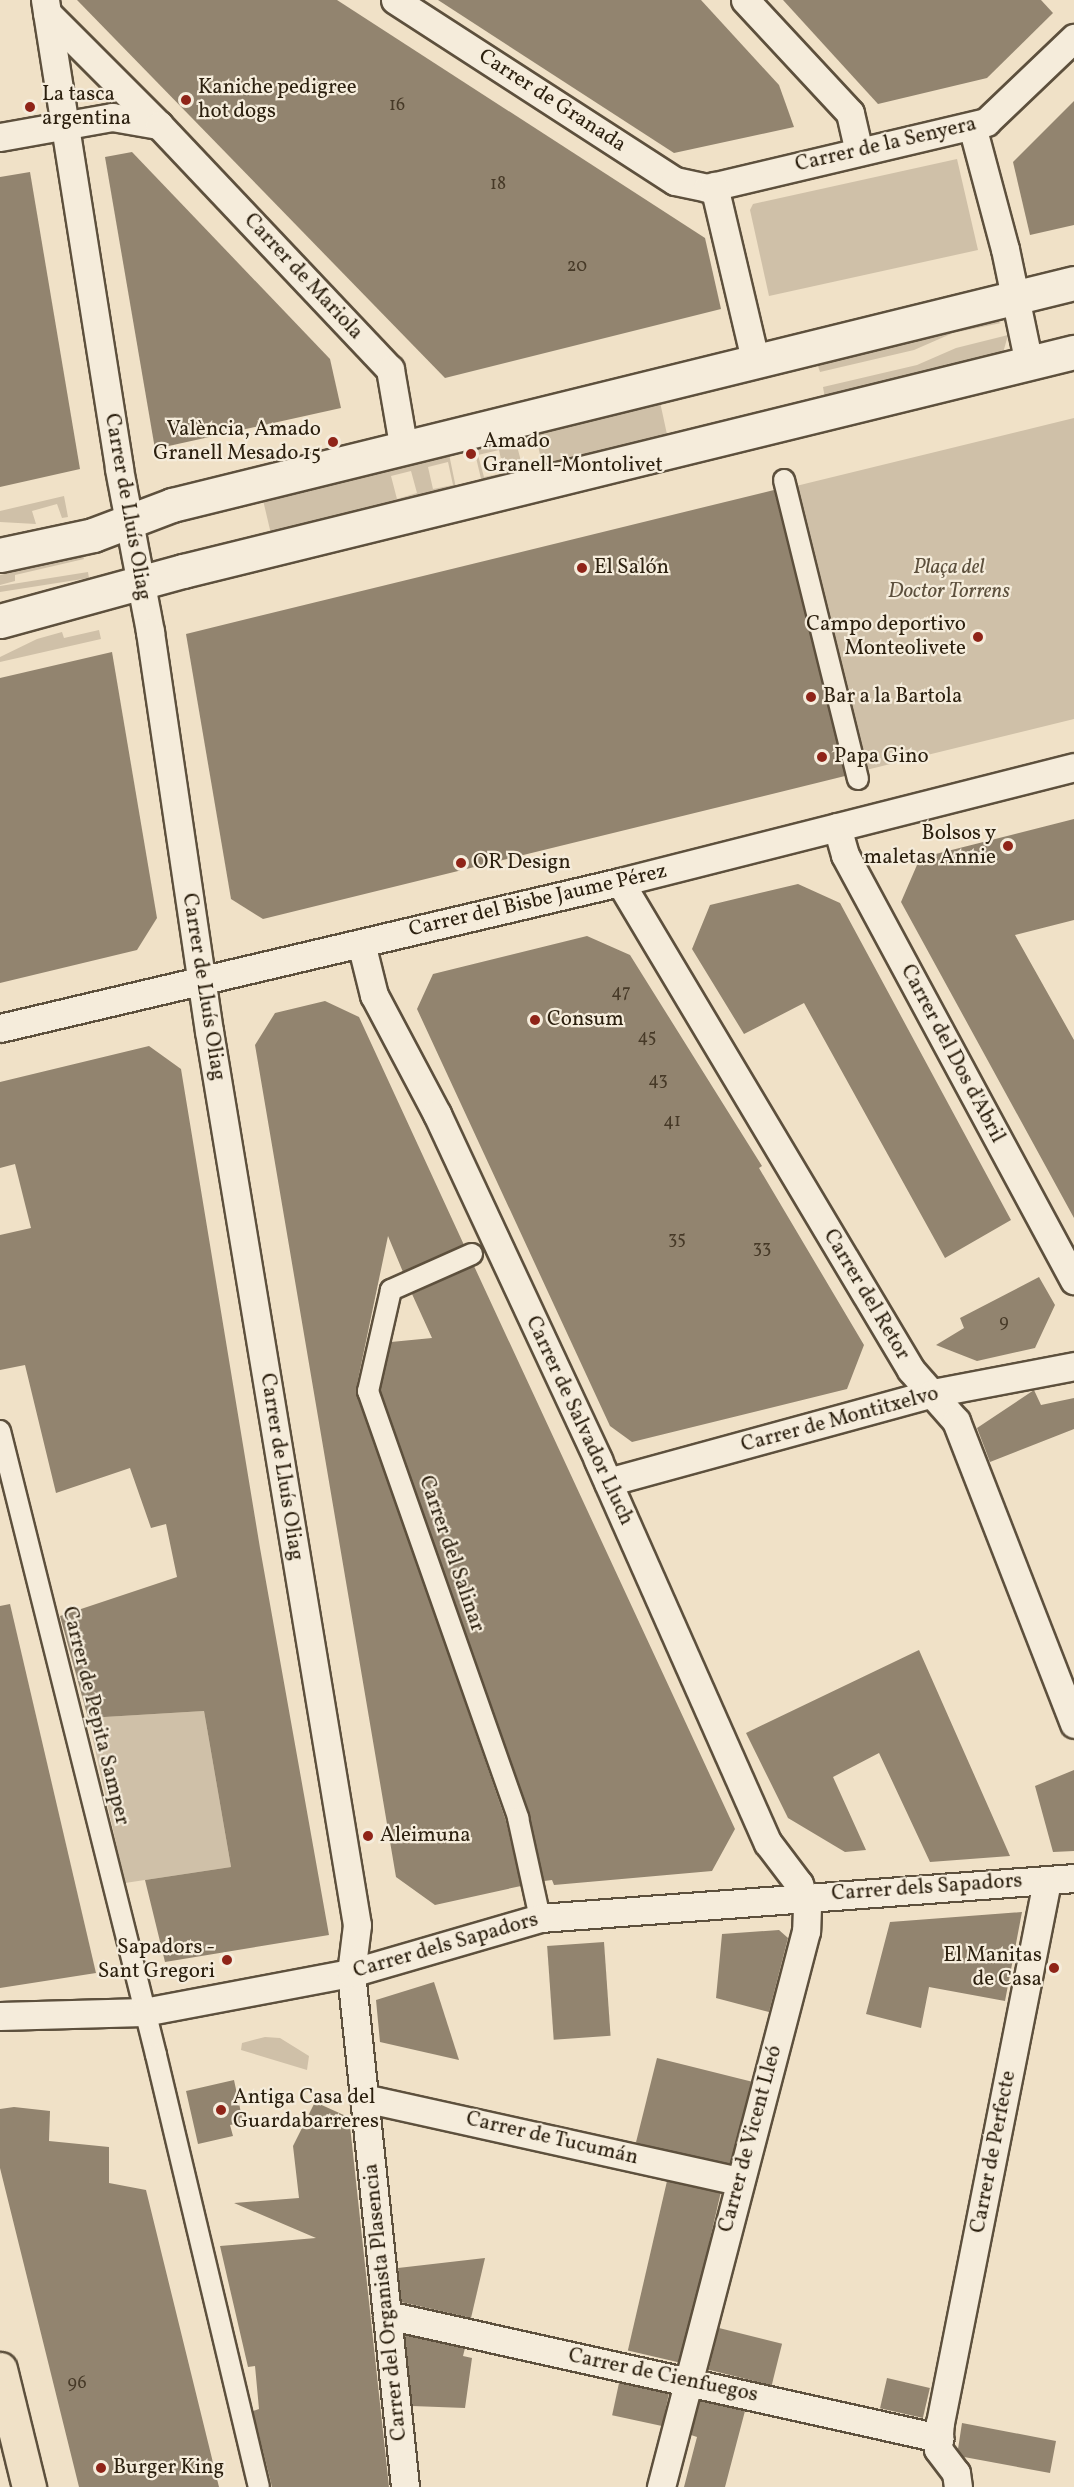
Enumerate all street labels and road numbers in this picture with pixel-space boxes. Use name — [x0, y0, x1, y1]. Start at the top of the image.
street label: Carrer de Granada — [474, 44, 630, 158]
street label: Carrer de la Senyera — [793, 112, 979, 178]
street label: Carrer de Mariola — [238, 209, 368, 345]
street label: Carrer de Lluís Oliag — [98, 412, 156, 602]
street label: Carrer del Bisbe Jaume Pérez — [407, 859, 669, 943]
street label: Carrer de Lluís Oliag — [176, 892, 230, 1082]
street label: Carrer del Dos d'Abril — [894, 961, 1010, 1147]
street label: Carrer del Retor — [817, 1225, 915, 1365]
street label: Carrer de Salvador Lluch — [519, 1312, 639, 1530]
street label: Carrer de Lluís Oliag — [254, 1372, 308, 1562]
street label: Carrer de Montitxelvo — [738, 1382, 942, 1458]
street label: Carrer del Salinar — [412, 1473, 490, 1635]
street label: Carrer de Pepita Samper — [56, 1604, 134, 1828]
street label: Carrer dels Sapadors — [831, 1869, 1023, 1907]
street label: Carrer dels Sapadors — [351, 1908, 541, 1984]
street label: Carrer de Vicent Lleó — [714, 2043, 788, 2235]
street label: Carrer de Perfecte — [966, 2069, 1022, 2235]
street label: Carrer de Tucumán — [463, 2107, 641, 2171]
street label: Carrer del Organista Plasencia — [359, 2162, 413, 2442]
street label: Carrer de Cienfuegos — [566, 2344, 760, 2408]

